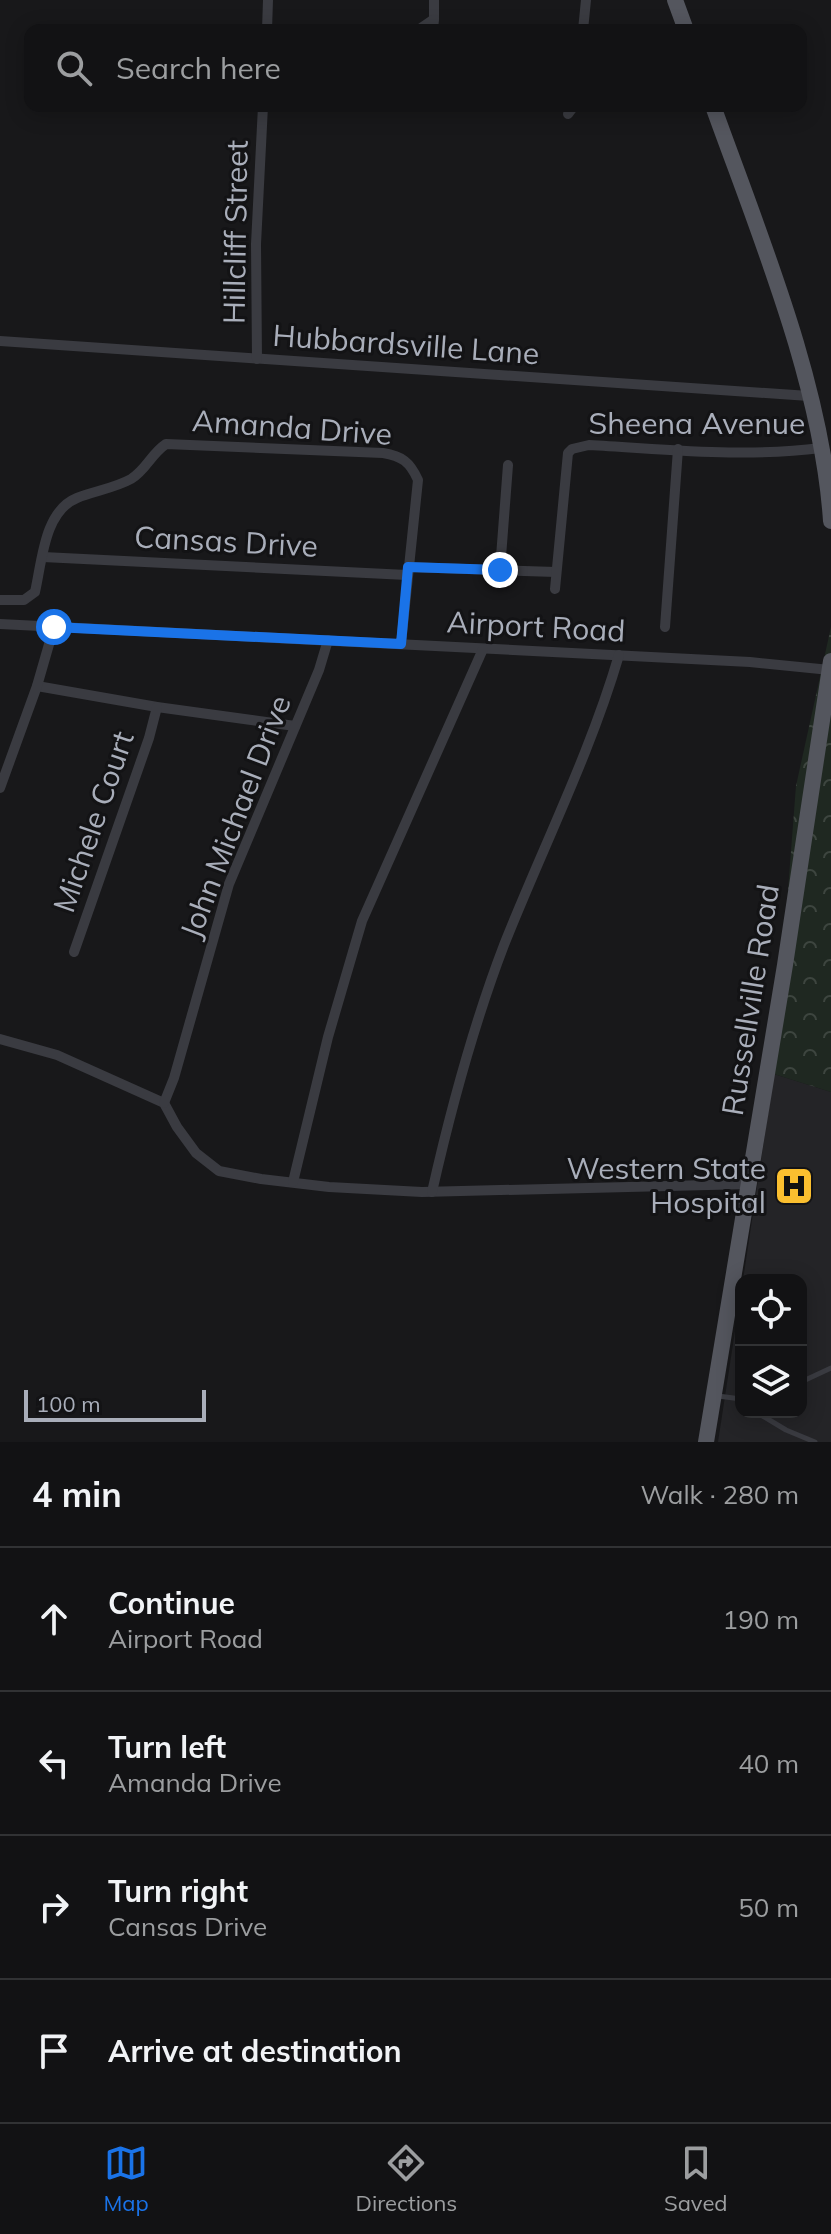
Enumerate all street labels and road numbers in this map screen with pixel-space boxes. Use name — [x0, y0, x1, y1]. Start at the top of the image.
street label: Hillcliff Street — [214, 140, 256, 324]
street label: Hubbardsville Lane — [271, 316, 541, 372]
street label: Amanda Drive — [191, 401, 393, 453]
street label: Sheena Avenue — [589, 404, 805, 442]
street label: Cansas Drive — [133, 517, 319, 565]
street label: Airport Road — [446, 602, 626, 650]
street label: John Michael Drive — [171, 690, 299, 943]
street label: Michele Court — [44, 726, 142, 917]
street label: Russellville Road — [713, 882, 787, 1118]

